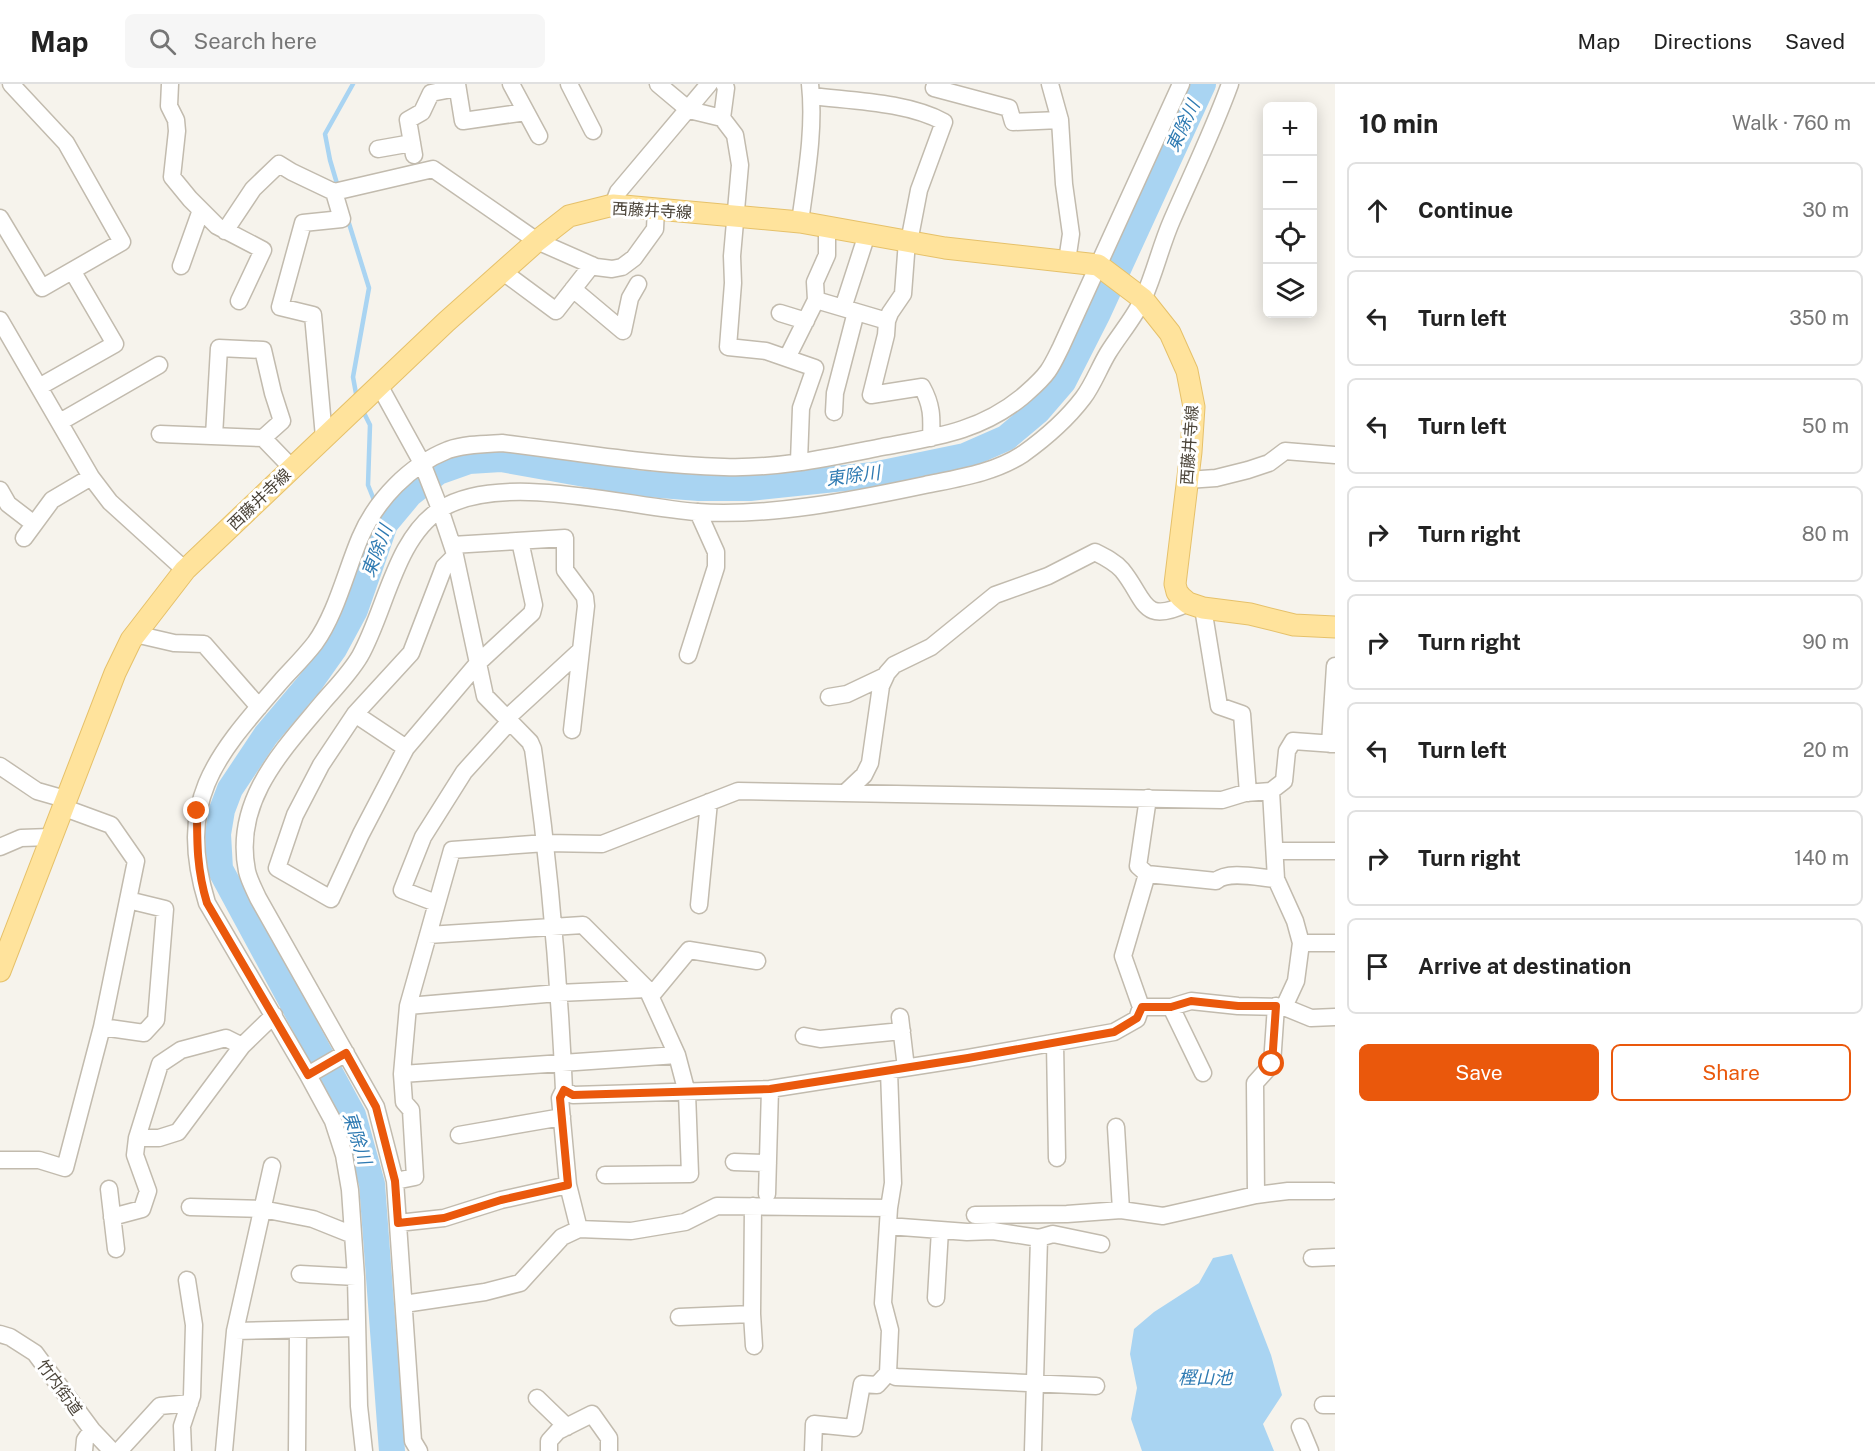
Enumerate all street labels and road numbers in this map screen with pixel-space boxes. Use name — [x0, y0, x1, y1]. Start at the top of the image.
street label: 西藤井寺線 — [612, 199, 692, 222]
street label: 西藤井寺線 — [1177, 404, 1202, 486]
street label: 西藤井寺線 — [224, 465, 295, 534]
street label: 竹内街道 — [33, 1356, 86, 1419]

